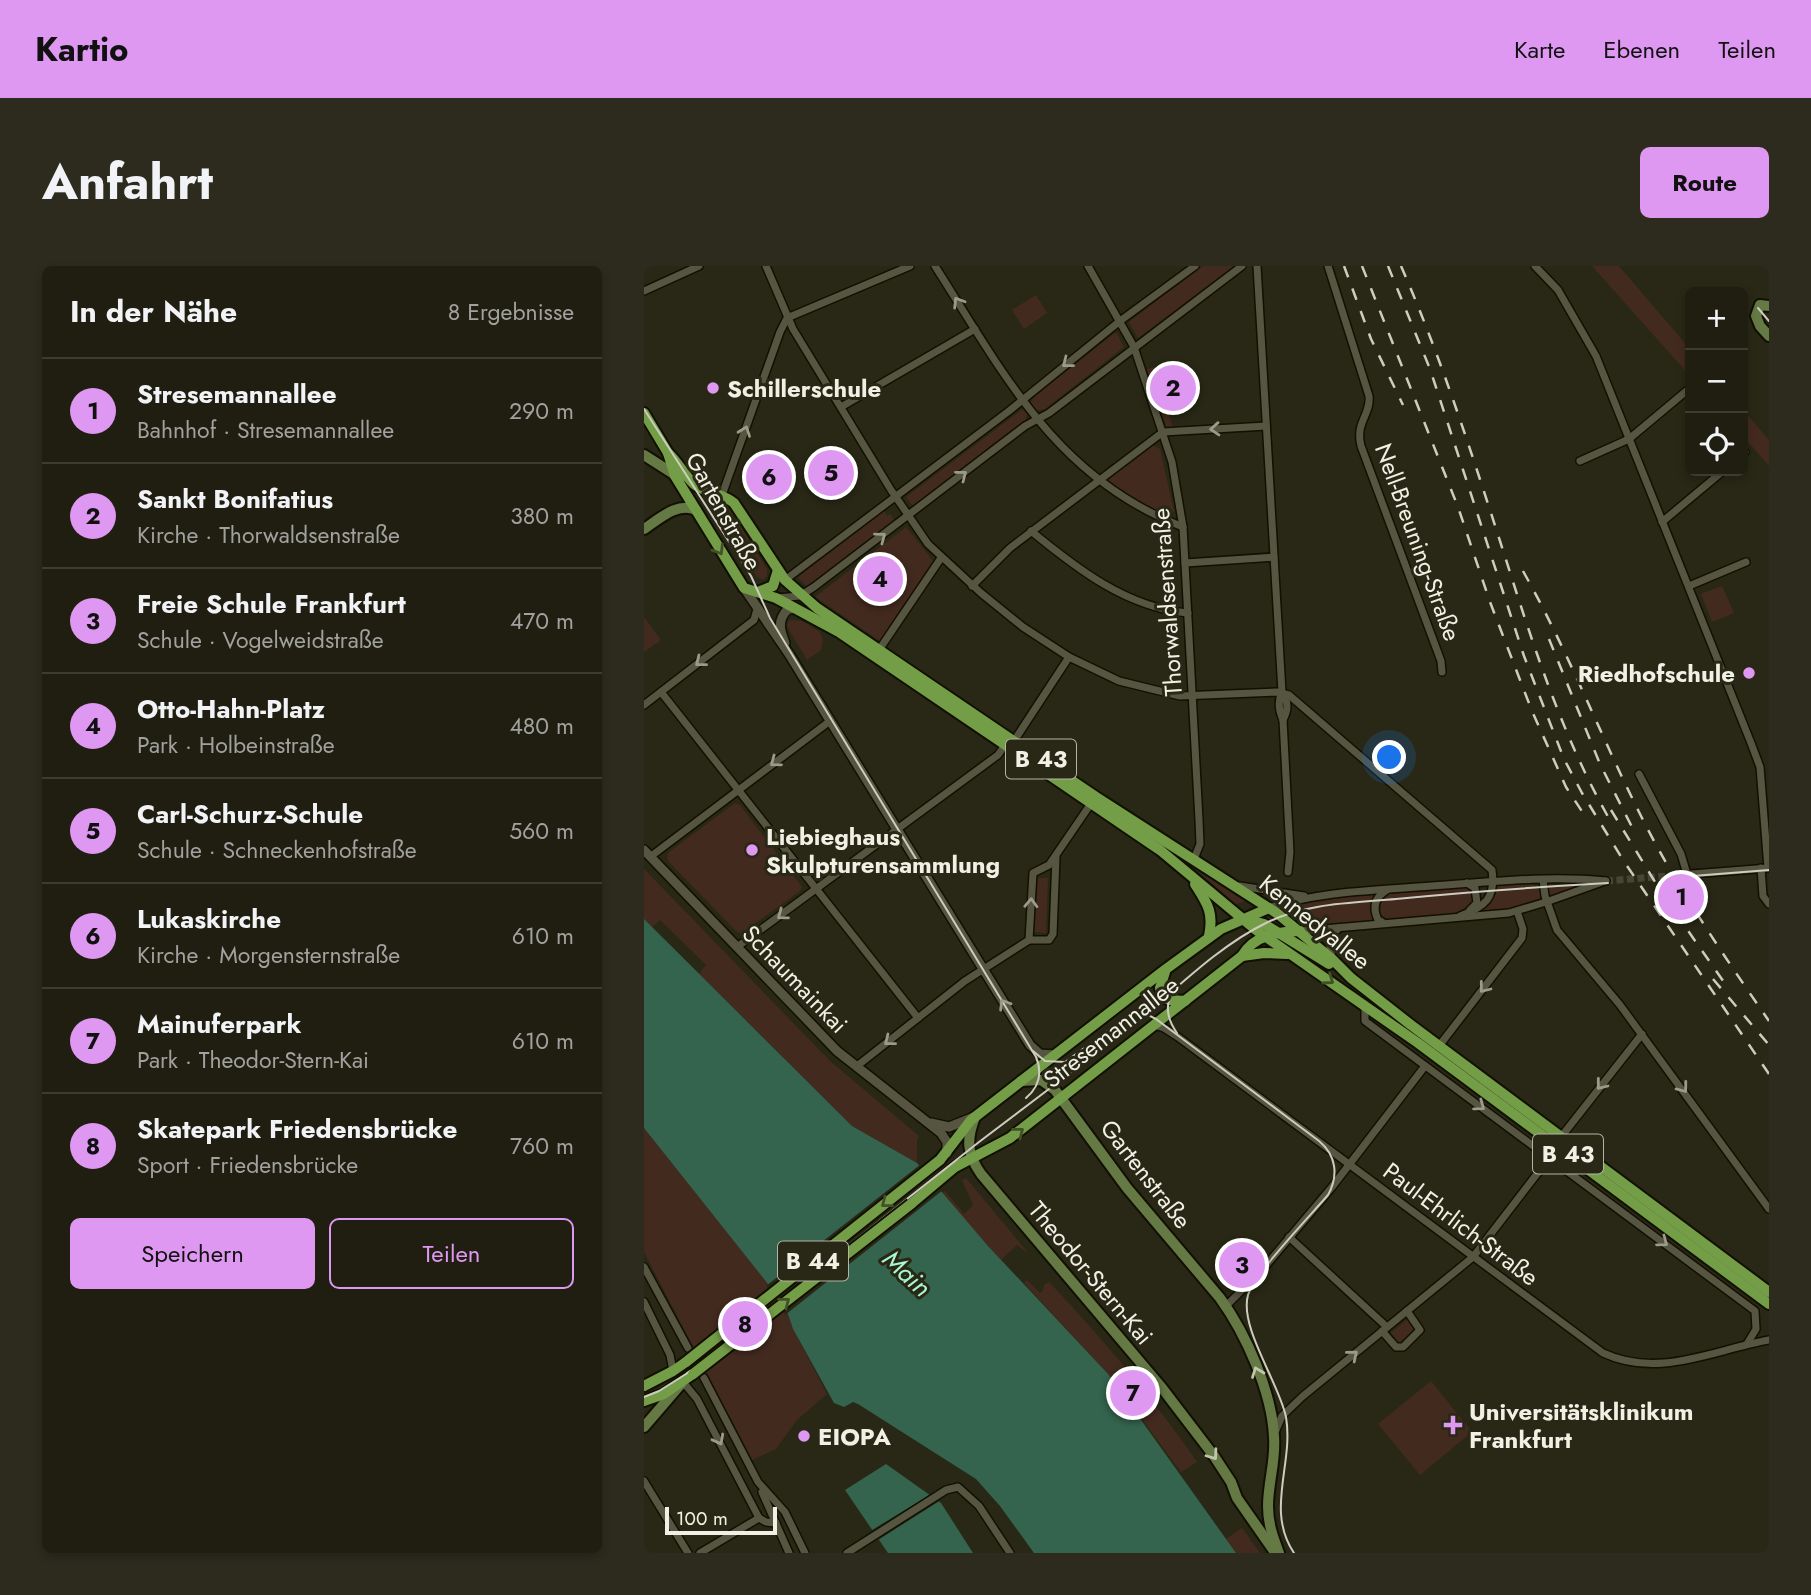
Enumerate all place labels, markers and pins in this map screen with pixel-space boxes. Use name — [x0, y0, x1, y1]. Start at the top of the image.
pin: 2 — [1150, 362, 1196, 414]
place label: Schillerschule — [727, 371, 881, 406]
marker: Schillerschule — [705, 380, 721, 396]
pin: 5 — [808, 447, 854, 499]
pin: 6 — [746, 451, 792, 503]
pin: 4 — [857, 553, 903, 605]
place label: Riedhofschule — [1578, 656, 1735, 691]
marker: Riedhofschule — [1741, 665, 1757, 681]
place label: Liebieghaus Skulpturensammlung — [766, 819, 1000, 882]
marker: Liebieghaus Skulpturensammlung — [744, 842, 760, 858]
pin: 1 — [1658, 871, 1704, 923]
pin: 3 — [1219, 1239, 1265, 1291]
pin: 8 — [722, 1298, 768, 1350]
pin: 7 — [1110, 1367, 1156, 1419]
place label: Universitätsklinikum Frankfurt — [1469, 1394, 1693, 1457]
marker: Universitätsklinikum Frankfurt — [1443, 1415, 1463, 1435]
place label: EIOPA — [818, 1419, 891, 1454]
marker: EIOPA — [796, 1428, 812, 1444]

